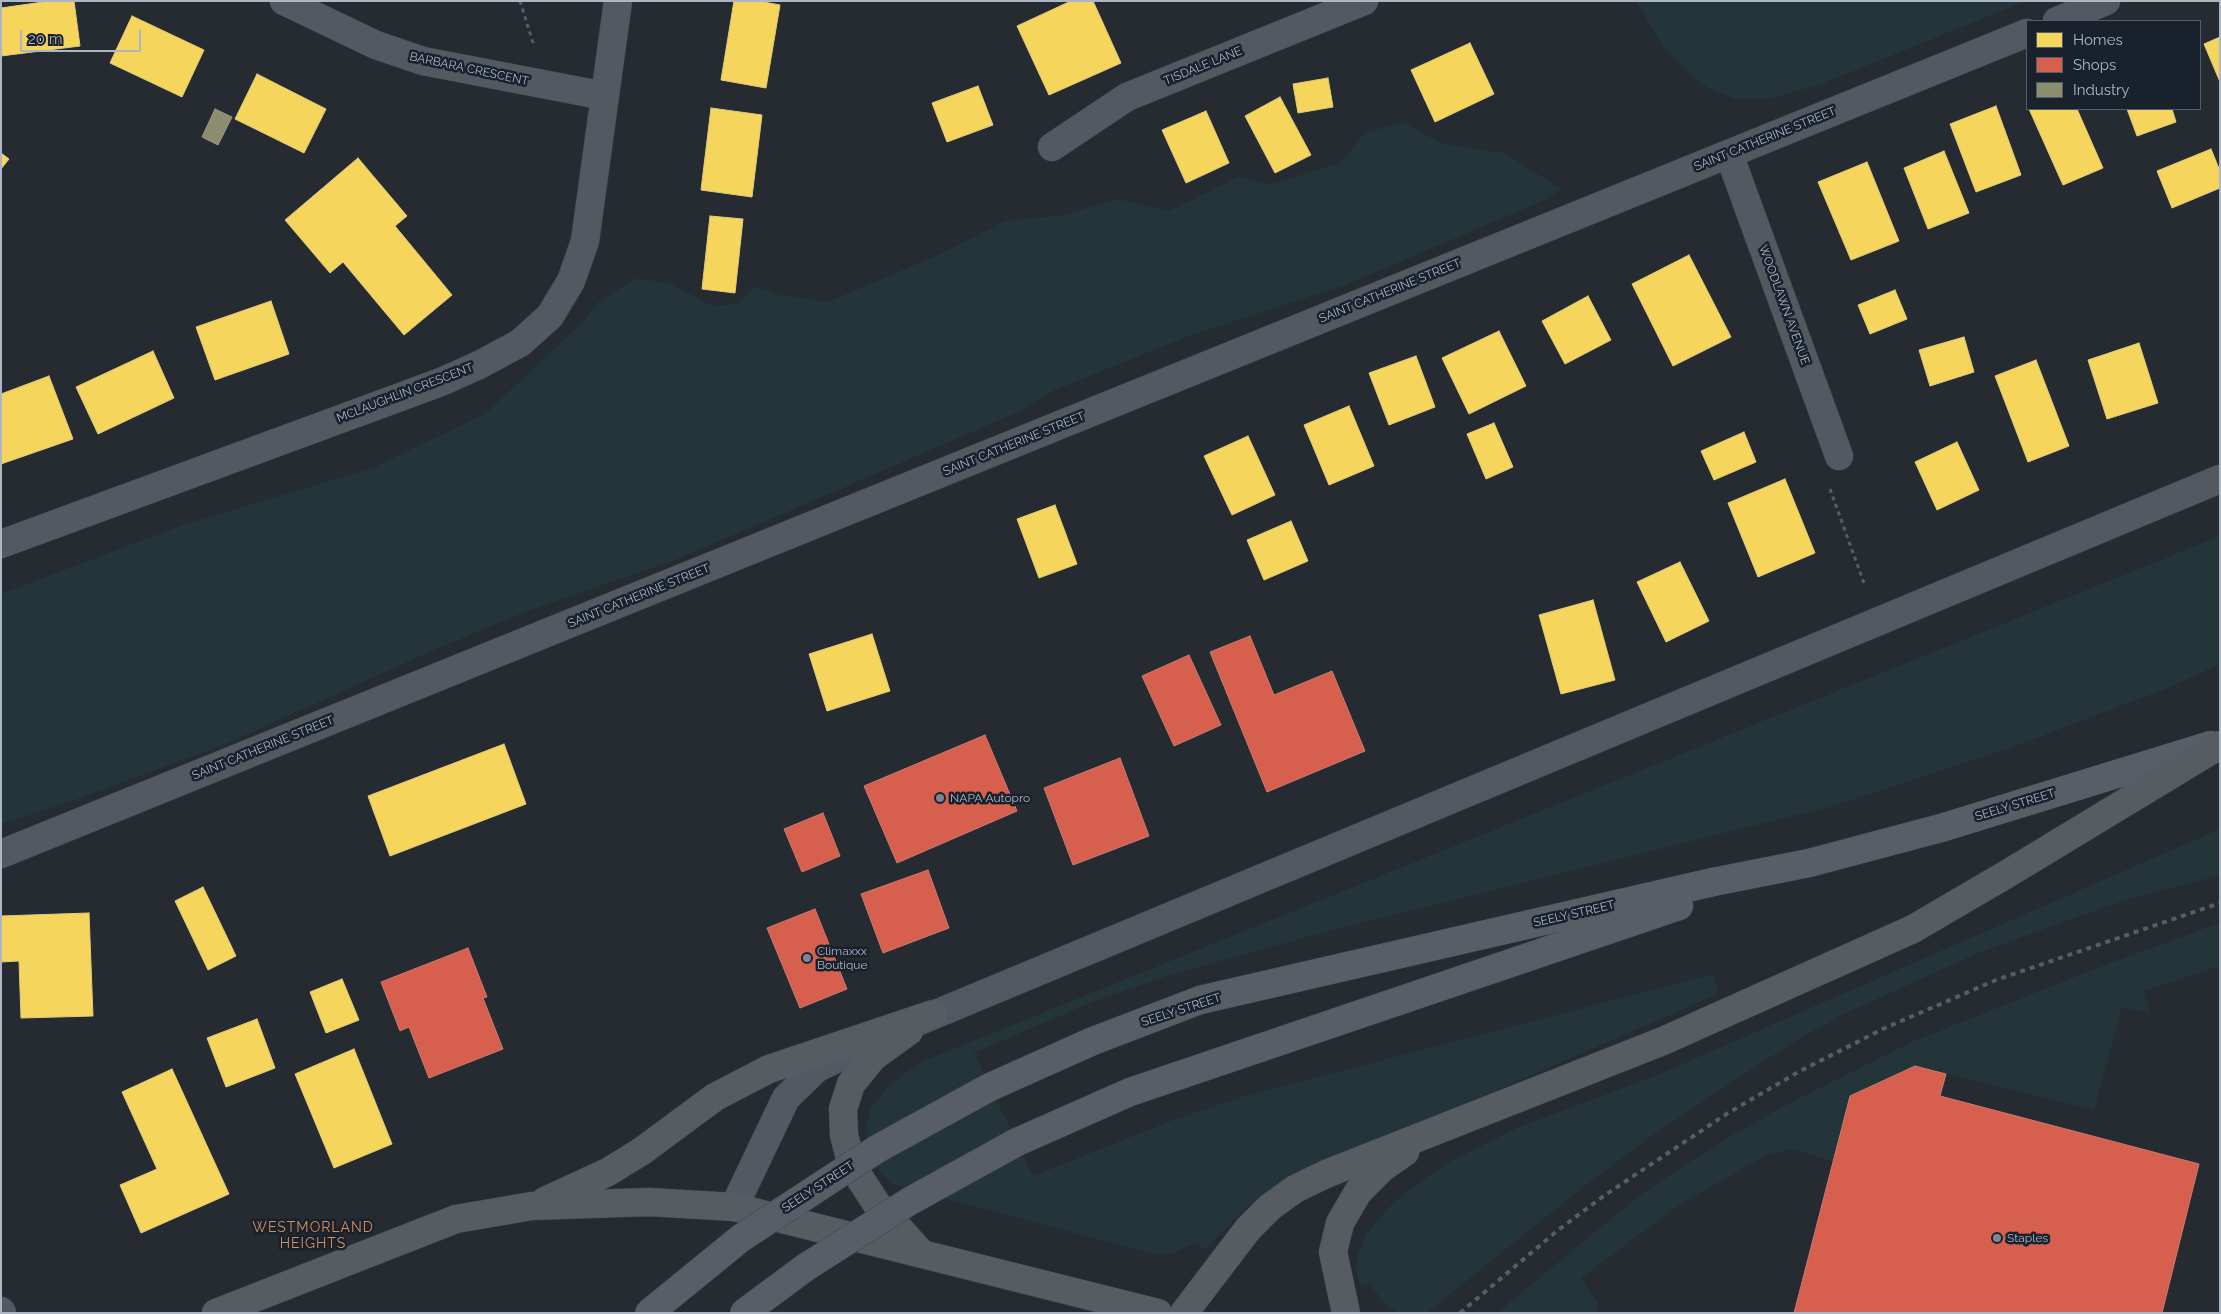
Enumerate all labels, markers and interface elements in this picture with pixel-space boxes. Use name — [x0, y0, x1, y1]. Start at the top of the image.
scale bar — [22, 20, 144, 52]
legend — [2026, 20, 2201, 110]
text: 20 m — [28, 30, 63, 48]
text: Homes — [2073, 31, 2123, 49]
street label: TISDALE LANE — [1162, 44, 1244, 88]
street label: BARBARA CRESCENT — [408, 49, 530, 89]
text: Shops — [2073, 56, 2116, 74]
text: Industry — [2073, 81, 2129, 99]
street label: SAINT CATHERINE STREET — [1692, 104, 1838, 174]
street label: WOODLAWN AVENUE — [1756, 243, 1812, 367]
street label: SAINT CATHERINE STREET — [1317, 256, 1463, 326]
street label: MCLAUGHLIN CRESCENT — [335, 360, 475, 426]
street label: SAINT CATHERINE STREET — [941, 409, 1087, 479]
street label: SAINT CATHERINE STREET — [566, 561, 712, 631]
street label: SAINT CATHERINE STREET — [190, 713, 336, 783]
street label: SEELY STREET — [1973, 786, 2057, 824]
place label: NAPA Autopro — [950, 791, 1030, 805]
marker: NAPA Autopro — [934, 792, 946, 804]
street label: SEELY STREET — [1532, 898, 1616, 930]
place label: Climaxxx Boutique — [817, 944, 867, 972]
marker: Climaxxx Boutique — [801, 952, 813, 964]
street label: SEELY STREET — [1139, 990, 1223, 1030]
street label: SEELY STREET — [779, 1158, 857, 1216]
district label: WESTMORLAND HEIGHTS — [251, 1220, 375, 1252]
place label: Staples — [2007, 1231, 2048, 1245]
marker: Staples — [1991, 1232, 2003, 1244]

